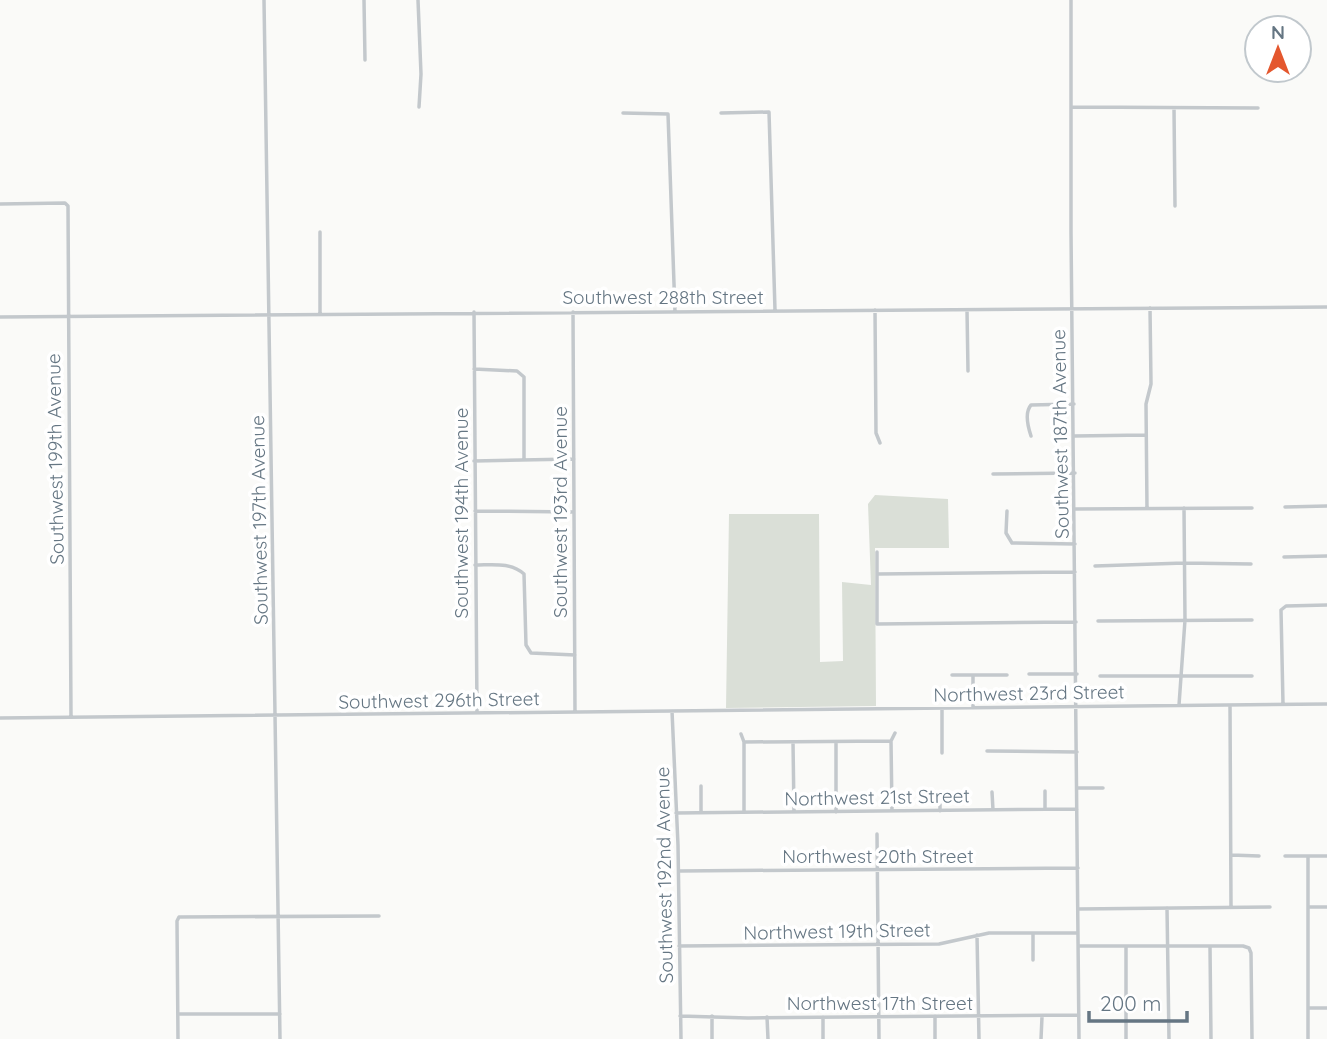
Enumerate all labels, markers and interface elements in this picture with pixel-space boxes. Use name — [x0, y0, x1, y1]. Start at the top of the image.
north arrow — [1243, 14, 1313, 84]
text: N — [1271, 20, 1285, 44]
street label: Southwest 288th Street — [562, 285, 764, 309]
street label: Southwest 187th Avenue — [1046, 329, 1074, 539]
street label: Southwest 199th Avenue — [41, 353, 69, 565]
street label: Southwest 193rd Avenue — [548, 406, 572, 618]
street label: Southwest 194th Avenue — [449, 408, 473, 618]
street label: Southwest 197th Avenue — [245, 415, 273, 625]
street label: Northwest 23rd Street — [933, 679, 1125, 707]
street label: Southwest 296th Street — [338, 686, 540, 714]
street label: Southwest 192nd Avenue — [650, 767, 678, 983]
street label: Northwest 21st Street — [784, 783, 970, 811]
street label: Northwest 20th Street — [782, 844, 974, 868]
street label: Northwest 19th Street — [743, 917, 931, 945]
scale bar — [1089, 979, 1187, 1023]
text: 200 m — [1100, 990, 1162, 1016]
street label: Northwest 17th Street — [787, 991, 973, 1015]

